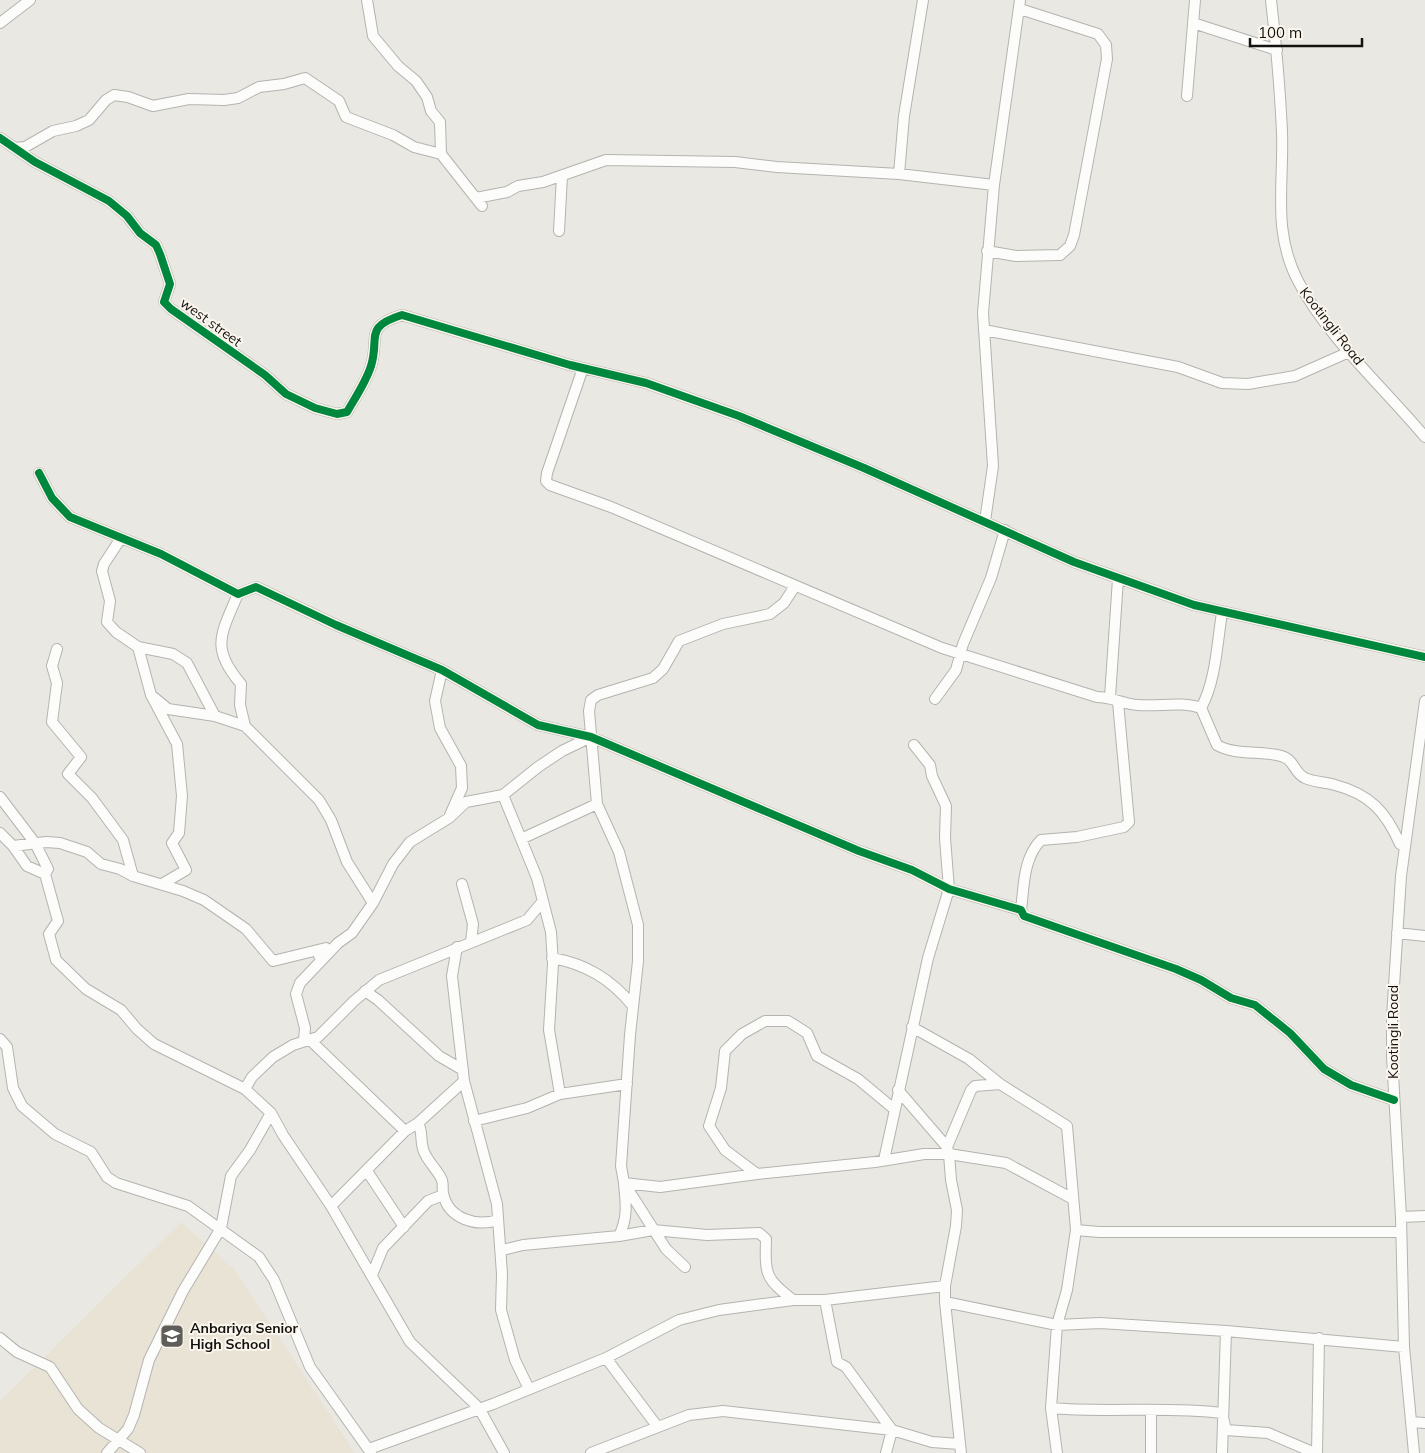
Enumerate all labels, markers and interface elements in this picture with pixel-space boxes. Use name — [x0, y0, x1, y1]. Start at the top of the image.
scale bar — [1250, 15, 1362, 47]
text: 100 m — [1258, 23, 1302, 42]
street label: Kootingli Road — [1296, 283, 1368, 369]
street label: west street — [177, 294, 245, 350]
street label: Kootingli Road — [1384, 985, 1402, 1079]
place label: Anbariya Senior High School — [190, 1319, 299, 1353]
school or university icon: Anbariya Senior High School — [159, 1323, 185, 1349]

